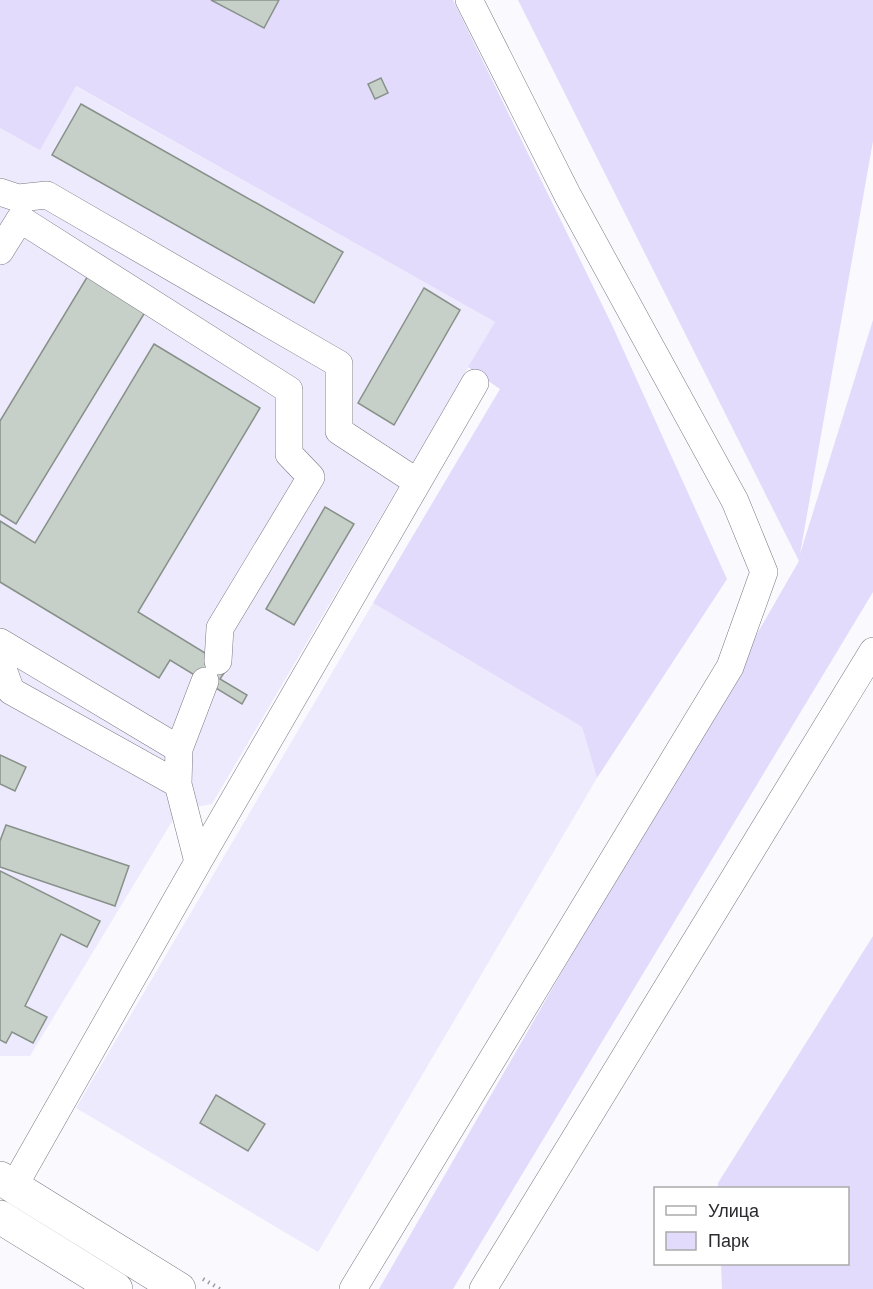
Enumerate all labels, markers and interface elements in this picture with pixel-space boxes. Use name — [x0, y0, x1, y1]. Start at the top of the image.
legend — [654, 1187, 849, 1265]
text: Улица — [708, 1199, 760, 1221]
text: Парк — [708, 1229, 749, 1251]

